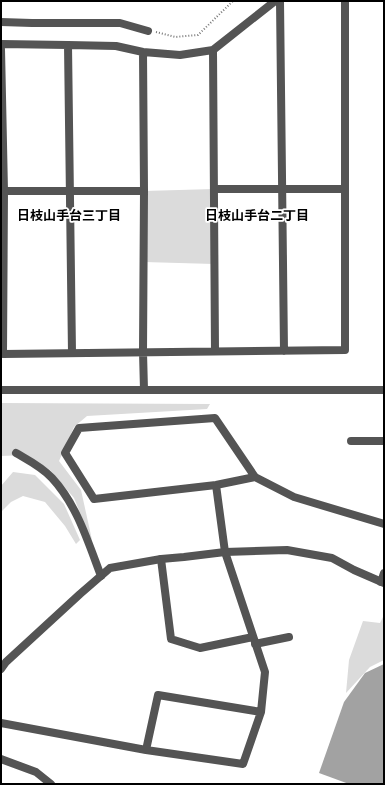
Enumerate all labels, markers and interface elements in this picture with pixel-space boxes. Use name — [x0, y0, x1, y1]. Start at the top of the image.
district label: 日枝山手台三丁目 — [17, 208, 121, 223]
district label: 日枝山手台二丁目 — [205, 208, 309, 223]

